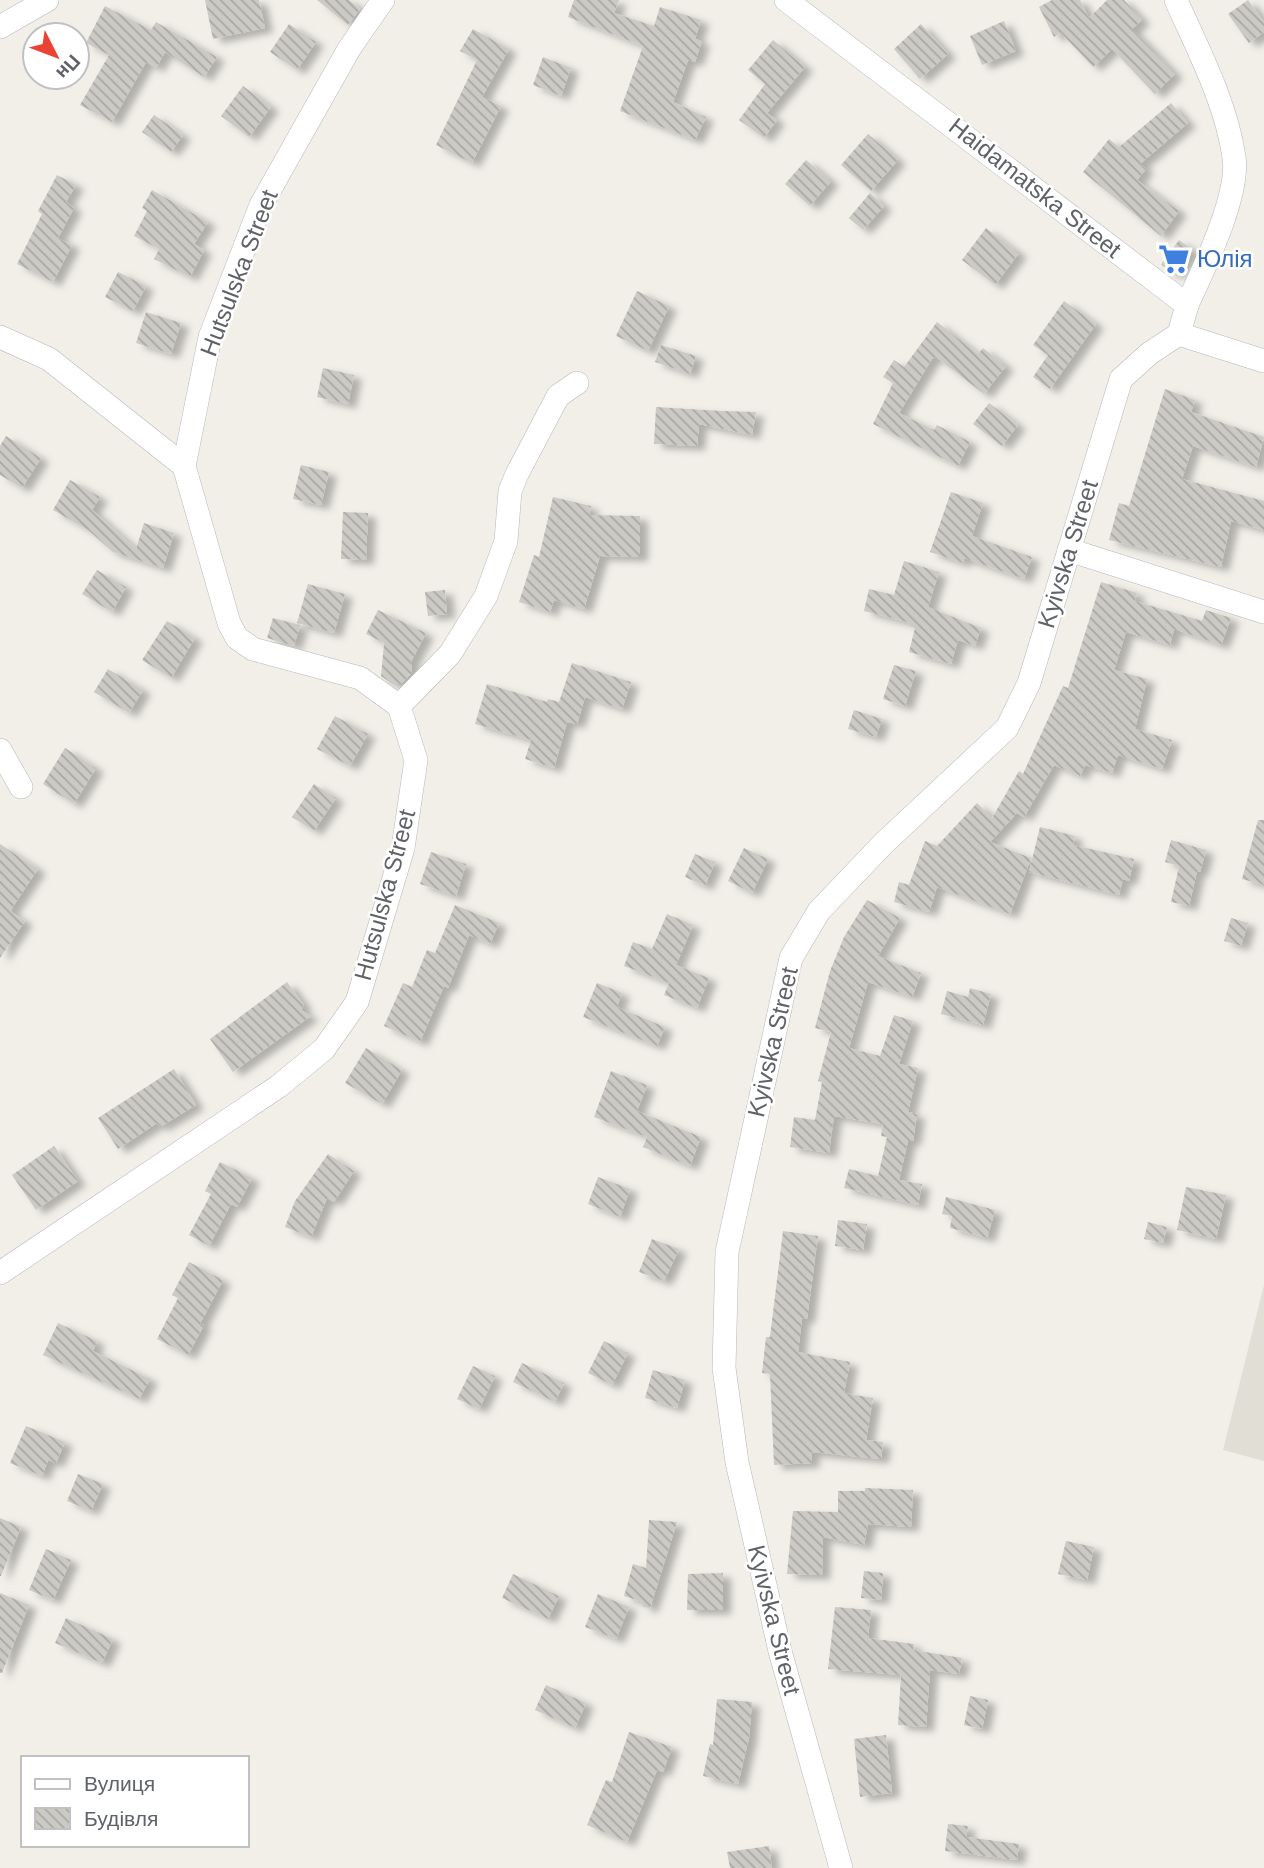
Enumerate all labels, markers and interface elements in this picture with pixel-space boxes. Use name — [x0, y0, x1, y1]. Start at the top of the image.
north arrow — [21, 21, 91, 91]
text: Пн — [52, 51, 84, 83]
street label: Haidamatska Street — [944, 112, 1127, 263]
street label: Hutsulska Street — [194, 185, 283, 360]
supermarket icon: Юлія — [1157, 242, 1191, 276]
place label: Юлія — [1197, 245, 1253, 272]
street label: Kyivska Street — [1032, 476, 1103, 631]
street label: Hutsulska Street — [349, 806, 420, 983]
street label: Kyivska Street — [742, 964, 803, 1120]
street label: Kyivska Street — [743, 1542, 806, 1698]
legend — [21, 1756, 248, 1847]
text: Вулиця — [84, 1772, 155, 1795]
text: Будівля — [84, 1807, 158, 1830]

